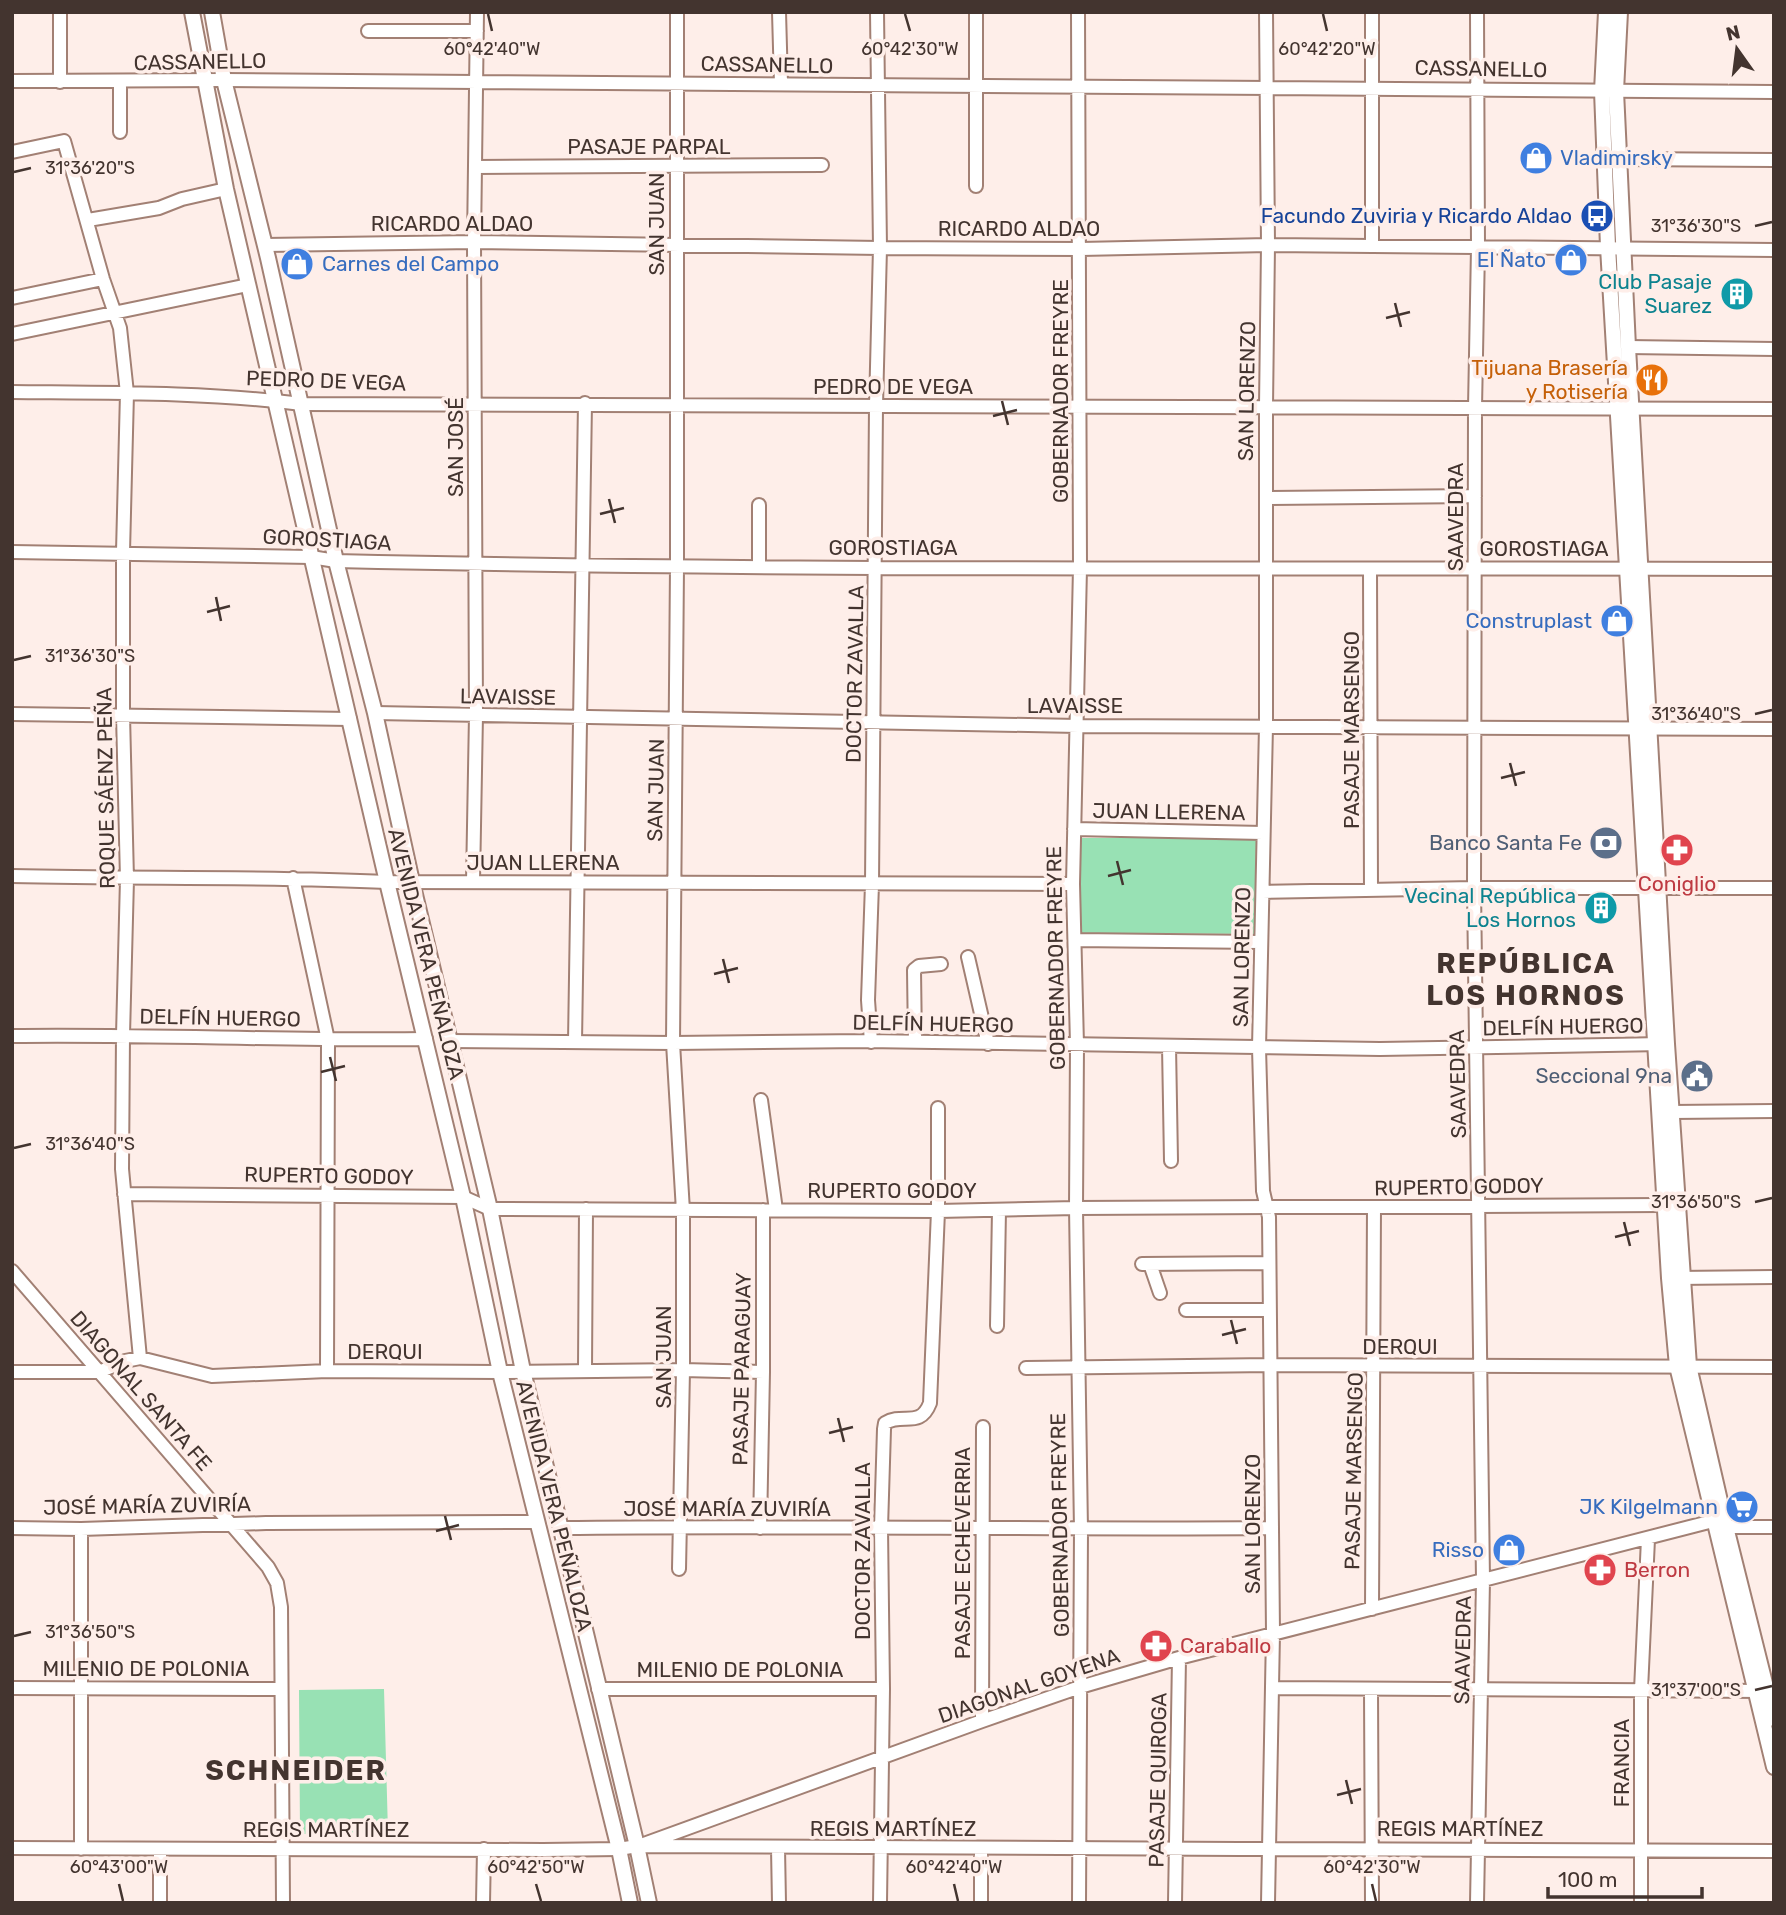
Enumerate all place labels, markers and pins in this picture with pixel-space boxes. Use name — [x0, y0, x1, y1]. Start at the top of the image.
shop icon: Vladimirsky — [1517, 139, 1555, 177]
place label: Vladimirsky — [1560, 145, 1673, 170]
bus stop icon: Facundo Zuviria y Ricardo Aldao — [1578, 197, 1616, 235]
place label: Facundo Zuviria y Ricardo Aldao — [1261, 203, 1572, 228]
shop icon: El Ñato — [1552, 241, 1590, 279]
shop icon: Carnes del Campo — [278, 245, 316, 283]
place label: El Ñato — [1477, 247, 1546, 272]
place label: Carnes del Campo — [322, 251, 499, 276]
place label: Club Pasaje Suarez — [1598, 269, 1712, 318]
building icon: Club Pasaje Suarez — [1718, 275, 1756, 313]
place label: Tijuana Brasería y Rotisería — [1471, 355, 1628, 404]
restaurant icon: Tijuana Brasería y Rotisería — [1633, 361, 1671, 399]
shop icon: Construplast — [1598, 602, 1636, 640]
place label: Construplast — [1466, 608, 1592, 633]
bank icon: Banco Santa Fe — [1587, 824, 1625, 862]
place label: Banco Santa Fe — [1429, 830, 1582, 855]
pharmacy icon: Coniglio — [1658, 831, 1696, 869]
place label: Coniglio — [1638, 871, 1716, 896]
place label: Vecinal República Los Hornos — [1404, 883, 1576, 932]
building icon: Vecinal República Los Hornos — [1582, 889, 1620, 927]
public building icon: Seccional 9na — [1678, 1057, 1716, 1095]
place label: Seccional 9na — [1536, 1063, 1672, 1088]
supermarket icon: JK Kilgelmann — [1723, 1488, 1761, 1526]
place label: JK Kilgelmann — [1579, 1494, 1718, 1519]
shop icon: Risso — [1490, 1531, 1528, 1569]
place label: Risso — [1432, 1537, 1484, 1562]
pharmacy icon: Berron — [1581, 1551, 1619, 1589]
place label: Berron — [1624, 1557, 1690, 1582]
pharmacy icon: Caraballo — [1137, 1627, 1175, 1665]
place label: Caraballo — [1180, 1633, 1271, 1658]

